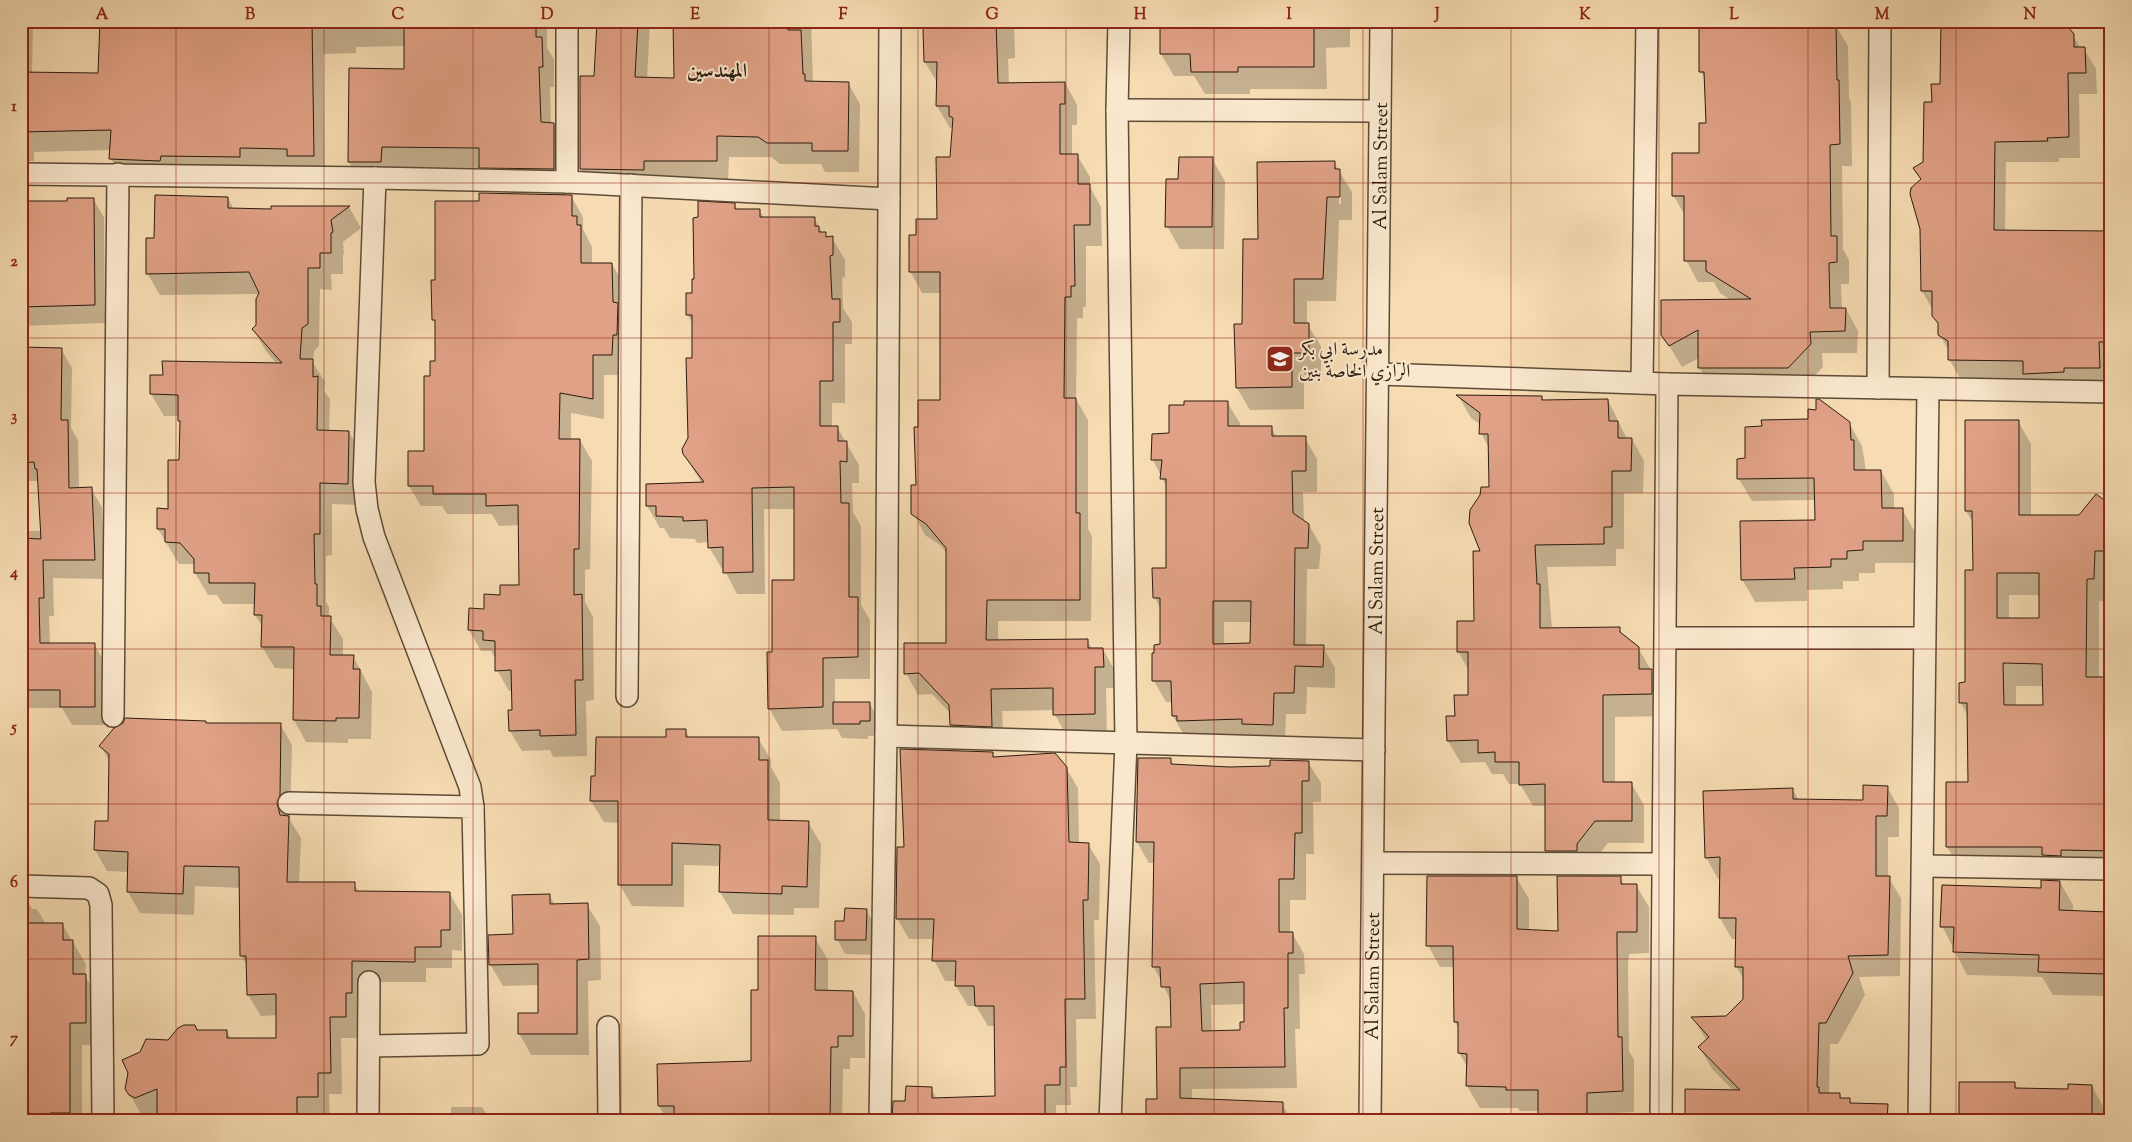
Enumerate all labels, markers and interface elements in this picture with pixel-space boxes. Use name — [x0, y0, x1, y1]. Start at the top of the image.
text: A — [96, 4, 109, 27]
text: B — [245, 4, 255, 27]
text: C — [392, 4, 405, 27]
text: D — [541, 4, 554, 27]
text: E — [690, 4, 700, 27]
text: F — [839, 4, 848, 27]
text: G — [985, 4, 999, 27]
text: H — [1134, 4, 1147, 27]
text: I — [1286, 4, 1292, 27]
text: J — [1433, 4, 1440, 27]
text: K — [1579, 4, 1591, 27]
text: L — [1729, 4, 1739, 27]
text: M — [1875, 4, 1890, 27]
text: N — [2024, 4, 2037, 27]
district label: المهندسين — [687, 58, 747, 87]
text: 1 — [11, 96, 17, 119]
street label: Al Salam Street — [1368, 102, 1396, 230]
text: 2 — [10, 251, 18, 274]
place label: مدرسة ابي بكر الرازي الخاصة بنين — [1297, 337, 1410, 386]
school or university icon: مدرسة ابي بكر الرازي الخاصة بنين — [1265, 344, 1295, 374]
text: 3 — [11, 406, 18, 429]
street label: Al Salam Street — [1364, 506, 1392, 635]
text: 4 — [9, 562, 18, 585]
text: 5 — [9, 717, 17, 740]
text: 6 — [10, 872, 18, 895]
street label: Al Salam Street — [1360, 911, 1388, 1040]
text: 7 — [10, 1028, 19, 1051]

